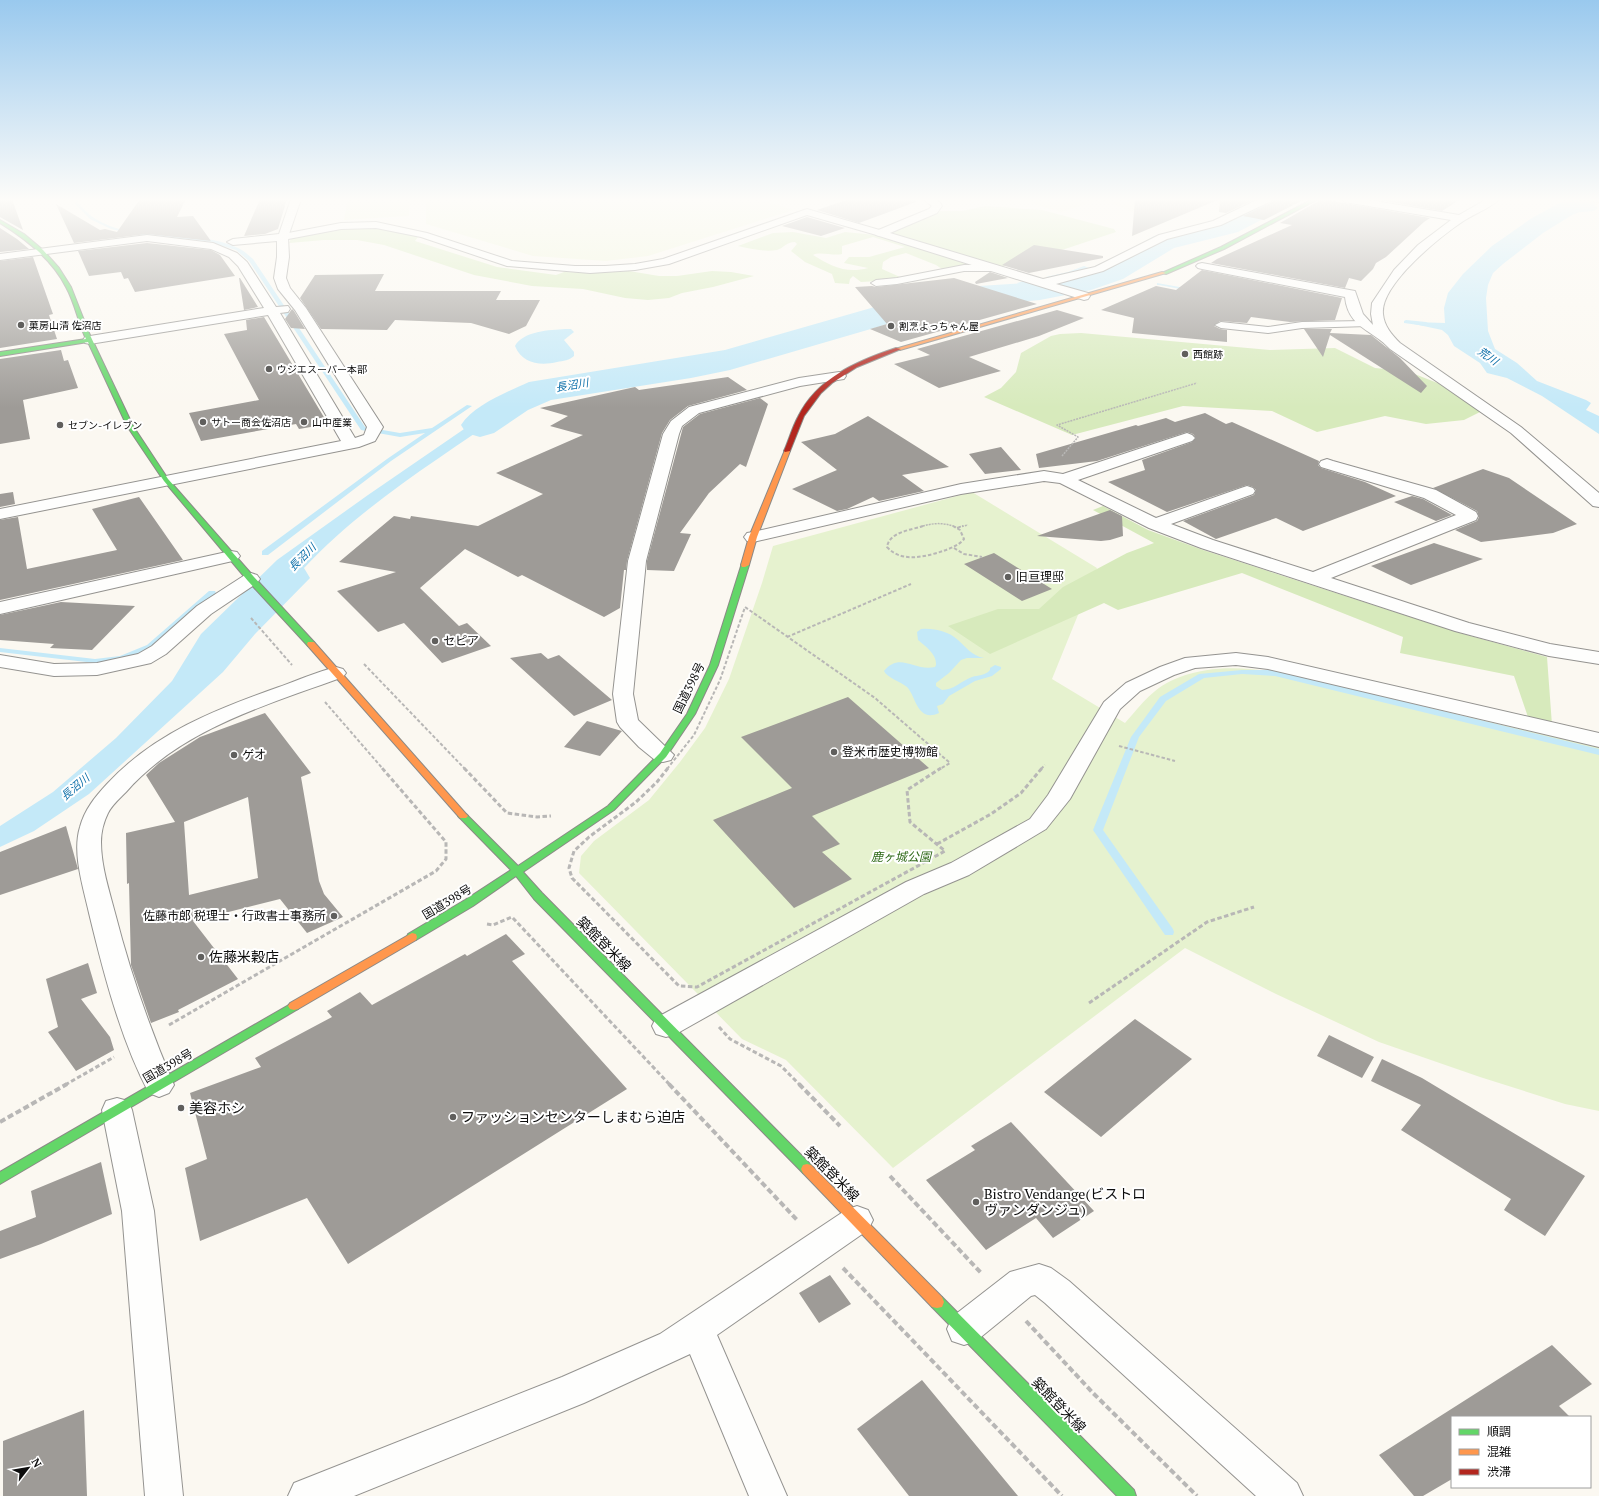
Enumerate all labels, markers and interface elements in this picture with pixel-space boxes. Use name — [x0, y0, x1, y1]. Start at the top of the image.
place label: 菓房山清 佐沼店 — [28, 319, 101, 332]
marker: 菓房山清 佐沼店 — [16, 320, 26, 330]
place label: 割烹よっちゃん屋 — [899, 320, 979, 333]
marker: 割烹よっちゃん屋 — [886, 321, 896, 331]
water label: 荒川 — [1475, 344, 1502, 369]
place label: 西館跡 — [1193, 348, 1223, 361]
marker: 西館跡 — [1180, 349, 1190, 359]
place label: ウジエスーパー本部 — [277, 363, 367, 376]
marker: ウジエスーパー本部 — [264, 364, 274, 374]
water label: 長沼川 — [555, 375, 590, 394]
place label: サトー商会佐沼店 — [211, 416, 291, 429]
place label: 山中産業 — [312, 416, 352, 429]
marker: サトー商会佐沼店 — [198, 417, 208, 427]
marker: 山中産業 — [299, 417, 309, 427]
place label: セブン-イレブン — [68, 419, 142, 432]
marker: セブン-イレブン — [55, 420, 65, 430]
water label: 長沼川 — [285, 540, 319, 574]
place label: 旧亘理邸 — [1016, 569, 1064, 584]
marker: 旧亘理邸 — [1003, 572, 1013, 582]
place label: セピア — [443, 633, 479, 648]
marker: セピア — [430, 636, 440, 646]
street label: 国道398号 — [670, 660, 707, 716]
place label: 登米市歴史博物館 — [842, 744, 938, 759]
place label: ゲオ — [242, 747, 266, 762]
marker: 登米市歴史博物館 — [829, 747, 839, 757]
marker: ゲオ — [229, 750, 239, 760]
water label: 長沼川 — [58, 770, 93, 803]
park label: 鹿ヶ城公園 — [871, 849, 933, 864]
street label: 国道398号 — [419, 881, 474, 922]
place label: 佐藤市郎 税理士・行政書士事務所 — [143, 908, 326, 923]
marker: 佐藤市郎 税理士・行政書士事務所 — [329, 911, 339, 921]
street label: 築館登米線 — [573, 912, 636, 975]
place label: 佐藤米穀店 — [209, 947, 279, 966]
marker: 佐藤米穀店 — [196, 952, 206, 962]
street label: 国道398号 — [140, 1045, 195, 1086]
place label: 美容ホシ — [189, 1098, 245, 1117]
marker: 美容ホシ — [176, 1103, 186, 1113]
place label: ファッションセンターしまむら迫店 — [461, 1107, 685, 1126]
marker: ファッションセンターしまむら迫店 — [448, 1112, 458, 1122]
street label: 築館登米線 — [801, 1142, 864, 1205]
place label: Bistro Vendange(ビストロ ヴァンダンジュ) — [984, 1184, 1146, 1219]
marker: Bistro Vendange(ビストロ ヴァンダンジュ) — [971, 1197, 981, 1207]
street label: 築館登米線 — [1028, 1373, 1091, 1436]
legend — [1451, 1416, 1591, 1488]
text: 順調 — [1487, 1424, 1511, 1439]
text: 混雑 — [1487, 1444, 1511, 1459]
north arrow — [8, 1448, 48, 1488]
text: N — [28, 1456, 45, 1471]
text: 渋滞 — [1487, 1464, 1511, 1479]

